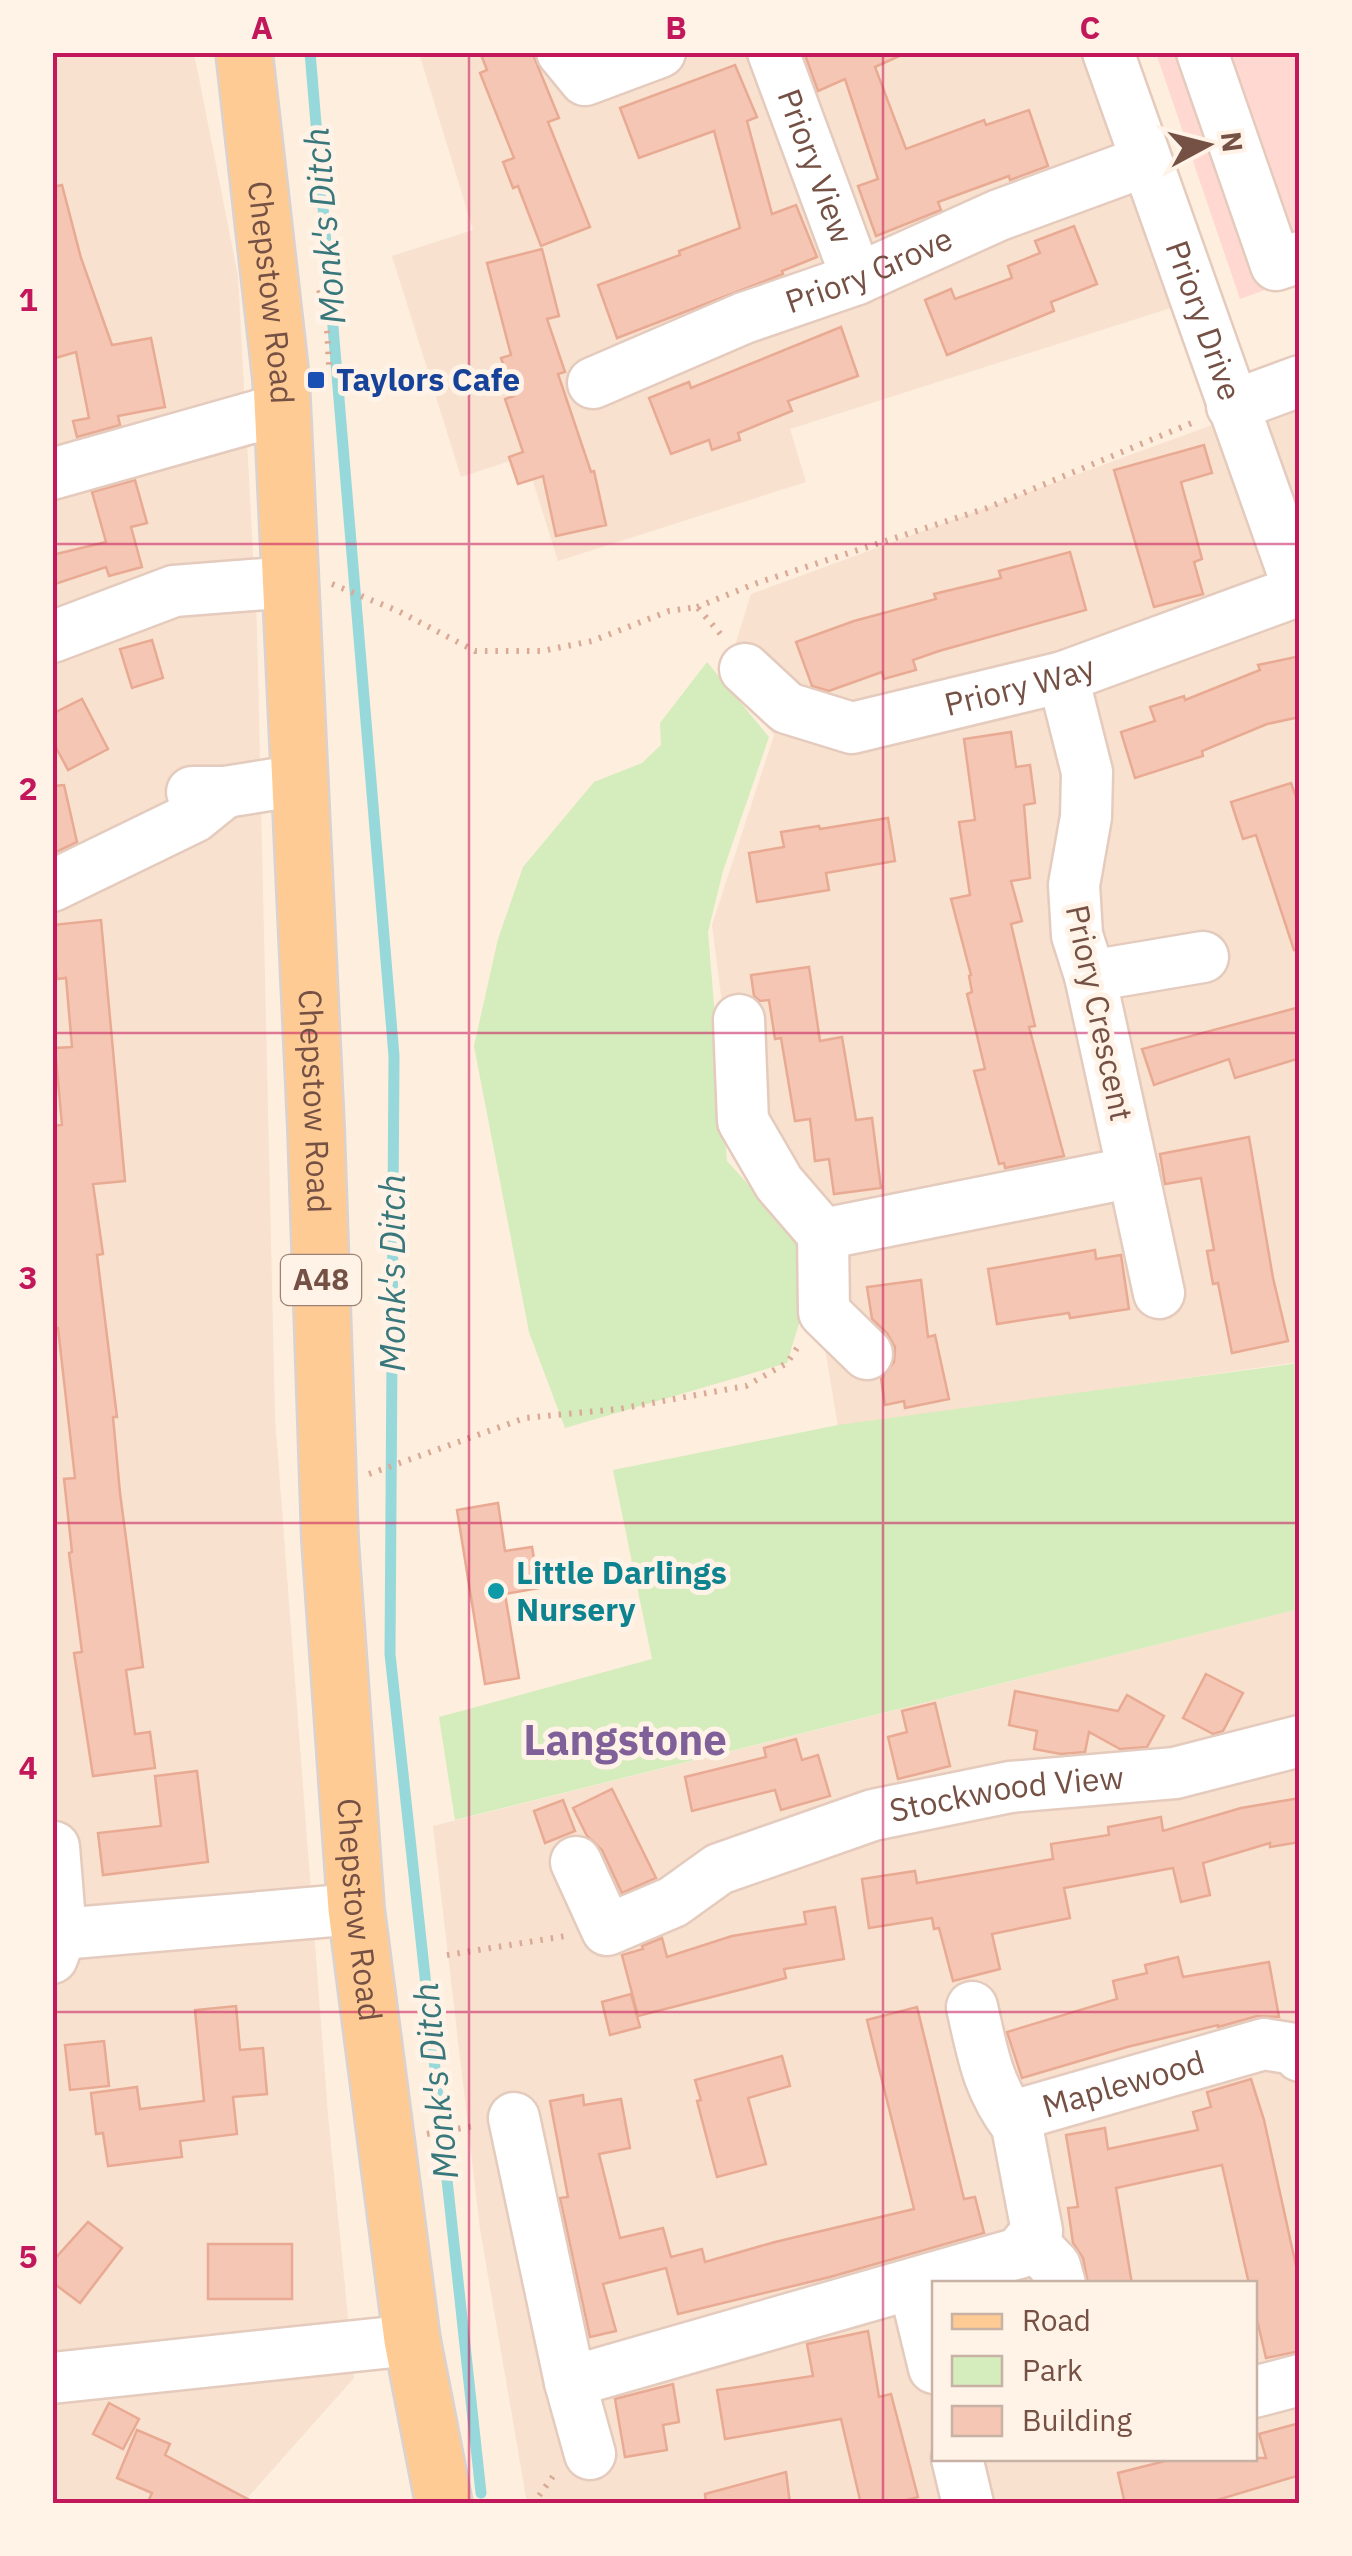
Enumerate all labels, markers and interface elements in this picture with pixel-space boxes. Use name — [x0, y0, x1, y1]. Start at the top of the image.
text: A — [251, 6, 273, 48]
text: B — [665, 6, 687, 48]
text: C — [1080, 6, 1100, 48]
street label: Priory View — [768, 83, 864, 249]
north arrow — [1157, 95, 1257, 195]
water label: Monk's Ditch — [292, 126, 356, 326]
text: N — [1213, 130, 1252, 154]
street label: Chepstow Road — [239, 179, 304, 405]
street label: Priory Grove — [779, 217, 959, 322]
street label: Priory Drive — [1157, 235, 1252, 406]
text: 1 — [18, 278, 38, 320]
place label: Taylors Cafe — [336, 358, 520, 400]
marker: Taylors Cafe — [305, 369, 327, 391]
street label: Priory Way — [940, 645, 1100, 725]
text: 2 — [18, 767, 38, 809]
street label: Priory Crescent — [1057, 901, 1143, 1125]
street label: Chepstow Road — [290, 988, 341, 1214]
water label: Monk's Ditch — [369, 1174, 415, 1372]
road number: A48 — [281, 1255, 361, 1305]
text: 3 — [18, 1256, 38, 1298]
place label: Little Darlings Nursery — [516, 1551, 727, 1630]
marker: Little Darlings Nursery — [485, 1580, 507, 1602]
district label: Langstone — [523, 1712, 727, 1767]
text: 4 — [18, 1746, 38, 1788]
street label: Stockwood View — [886, 1755, 1125, 1831]
street label: Chepstow Road — [328, 1797, 392, 2024]
water label: Monk's Ditch — [402, 1980, 468, 2182]
street label: Maplewood — [1037, 2040, 1209, 2127]
text: 5 — [18, 2235, 38, 2277]
legend — [932, 2281, 1257, 2461]
text: Road — [1022, 2300, 1091, 2339]
text: Park — [1022, 2350, 1083, 2389]
text: Building — [1022, 2400, 1132, 2439]

